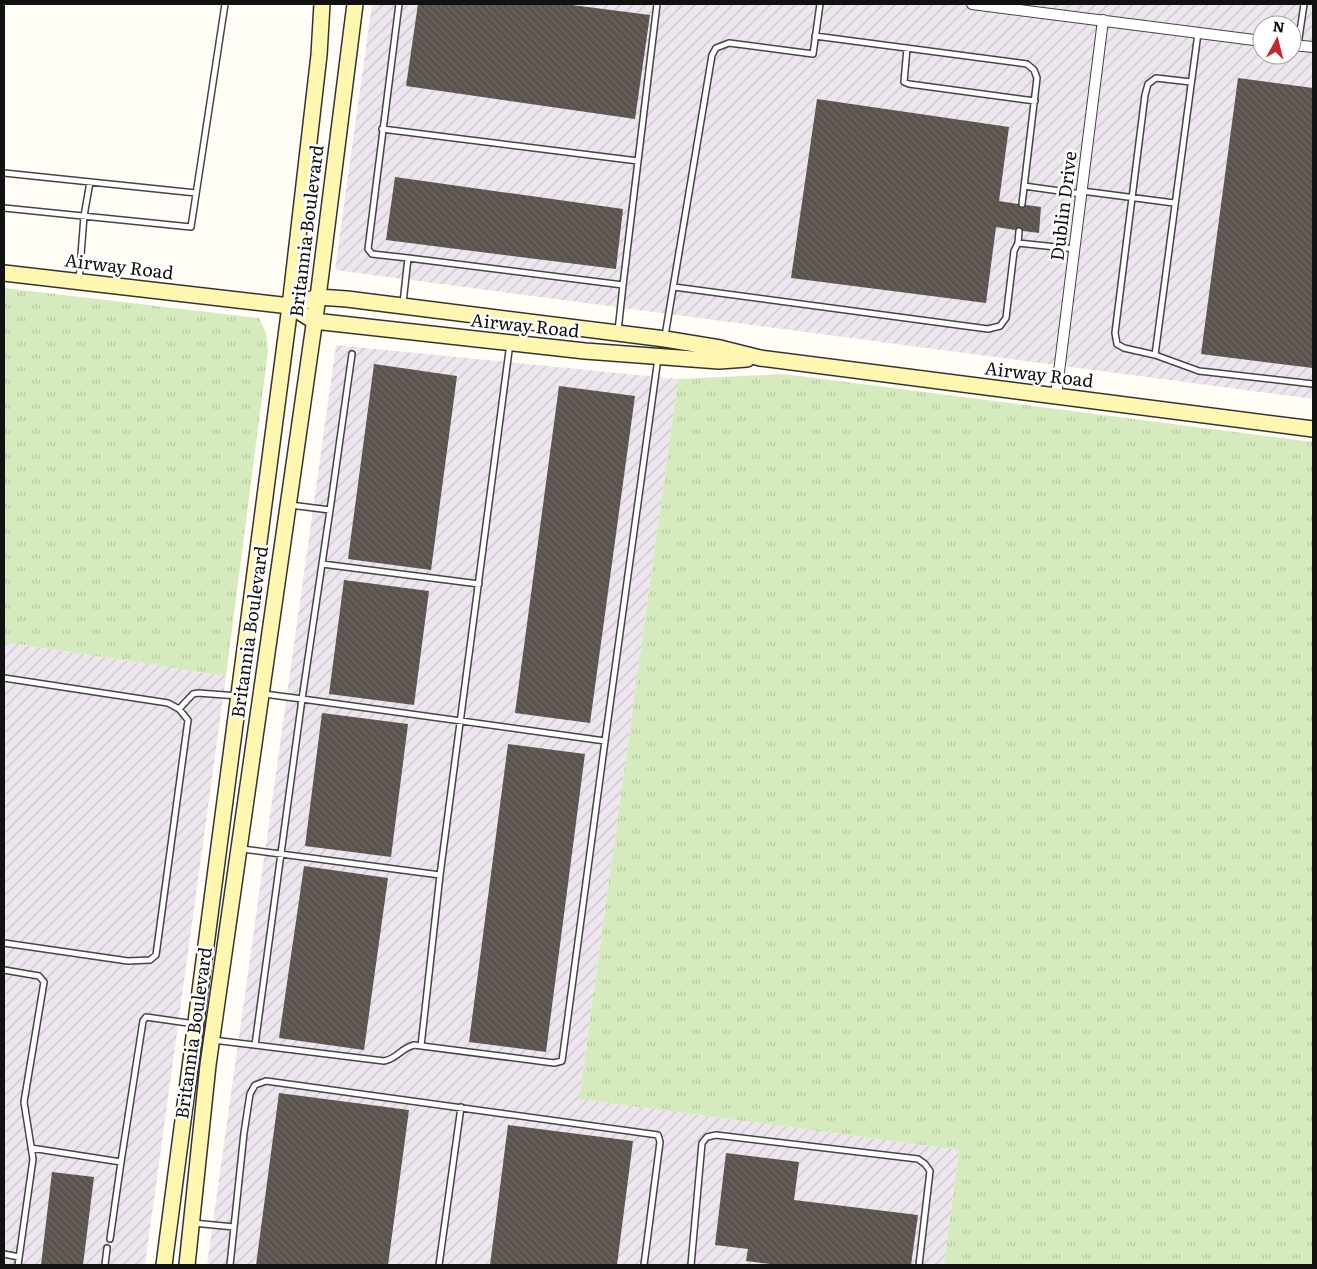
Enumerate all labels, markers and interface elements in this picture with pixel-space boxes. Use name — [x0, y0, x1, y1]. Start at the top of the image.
north arrow — [1252, 15, 1302, 65]
text: N — [1272, 15, 1286, 37]
street label: Britannia Boulevard — [282, 143, 329, 318]
street label: Dublin Drive — [1042, 149, 1083, 262]
street label: Airway Road — [63, 245, 175, 286]
street label: Airway Road — [469, 305, 581, 344]
street label: Airway Road — [983, 353, 1095, 394]
street label: Britannia Boulevard — [223, 544, 274, 720]
street label: Britannia Boulevard — [167, 945, 218, 1121]

